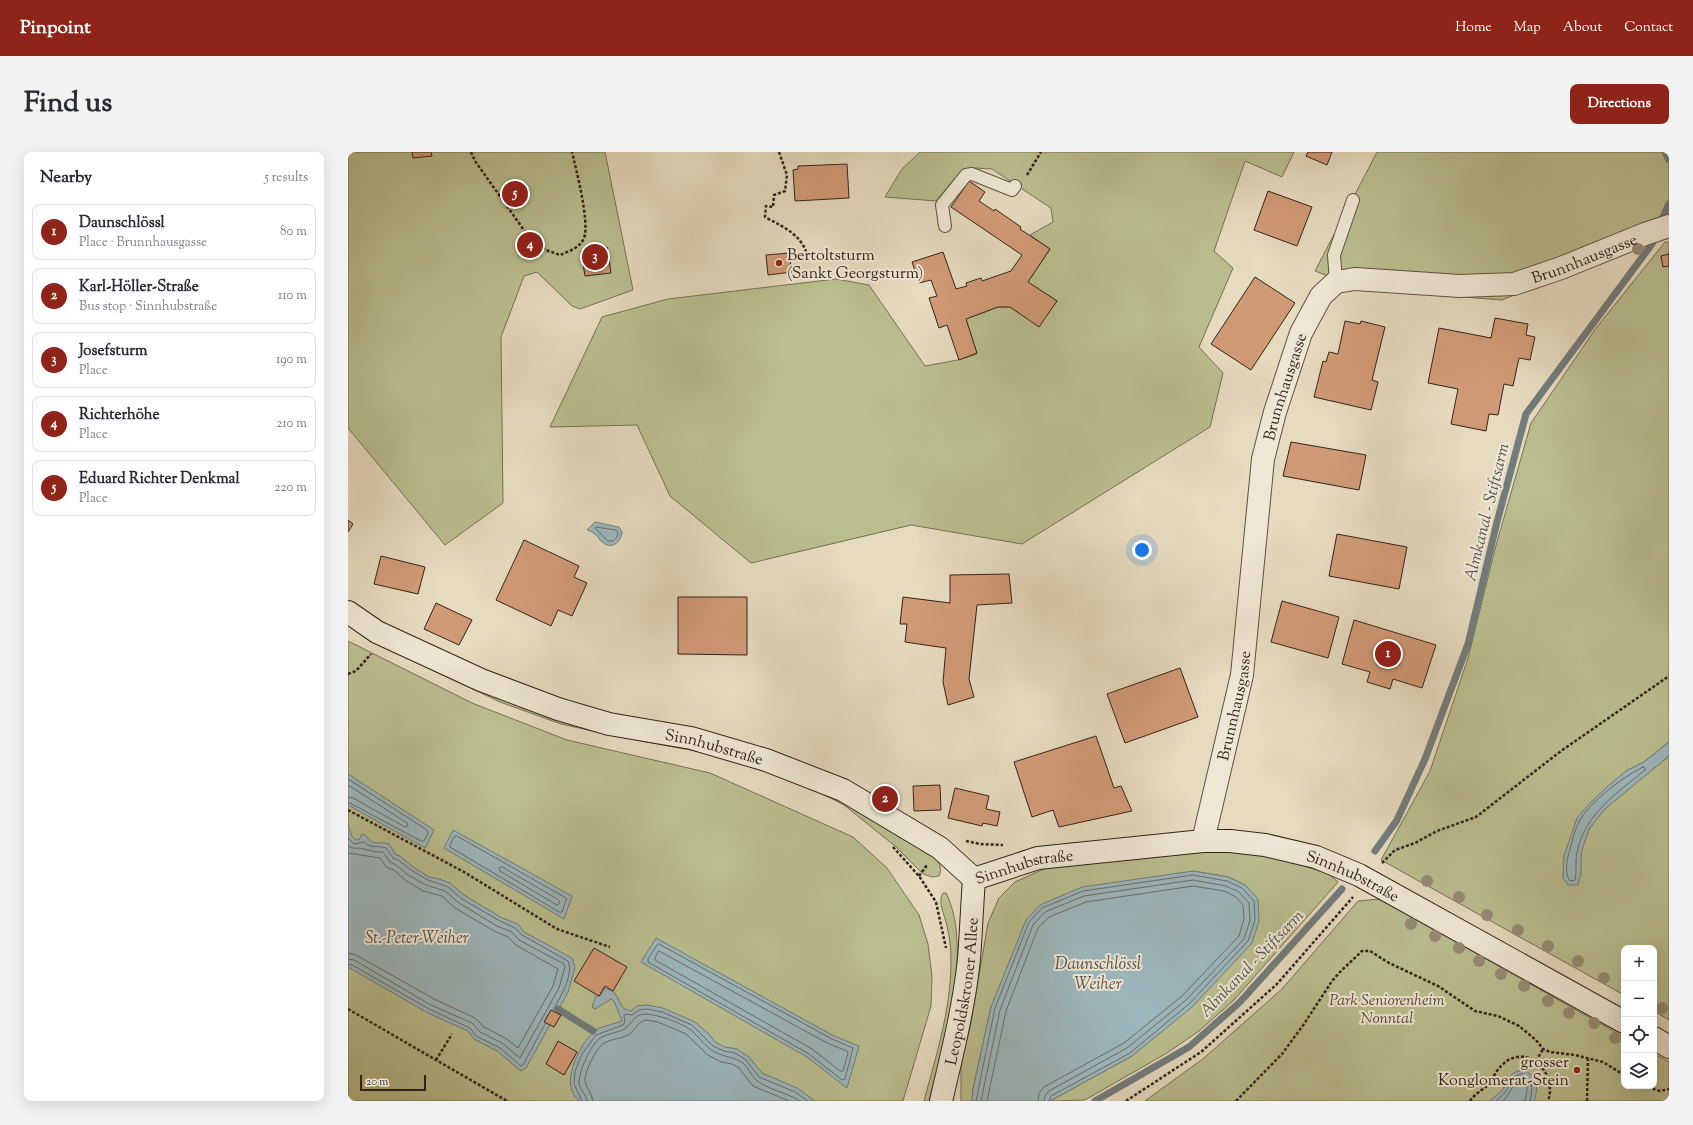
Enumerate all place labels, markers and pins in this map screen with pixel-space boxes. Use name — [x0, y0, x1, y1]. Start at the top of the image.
pin: 5 — [502, 179, 528, 209]
pin: 4 — [517, 230, 543, 260]
pin: 3 — [582, 242, 608, 272]
place label: Bertoltsturm (Sankt Georgsturm) — [787, 245, 923, 286]
marker: Bertoltsturm (Sankt Georgsturm) — [774, 258, 784, 268]
pin: 1 — [1375, 639, 1401, 669]
pin: 2 — [872, 784, 898, 814]
place label: grosser Konglomerat-Stein — [1438, 1052, 1570, 1093]
marker: grosser Konglomerat-Stein — [1572, 1065, 1582, 1075]

